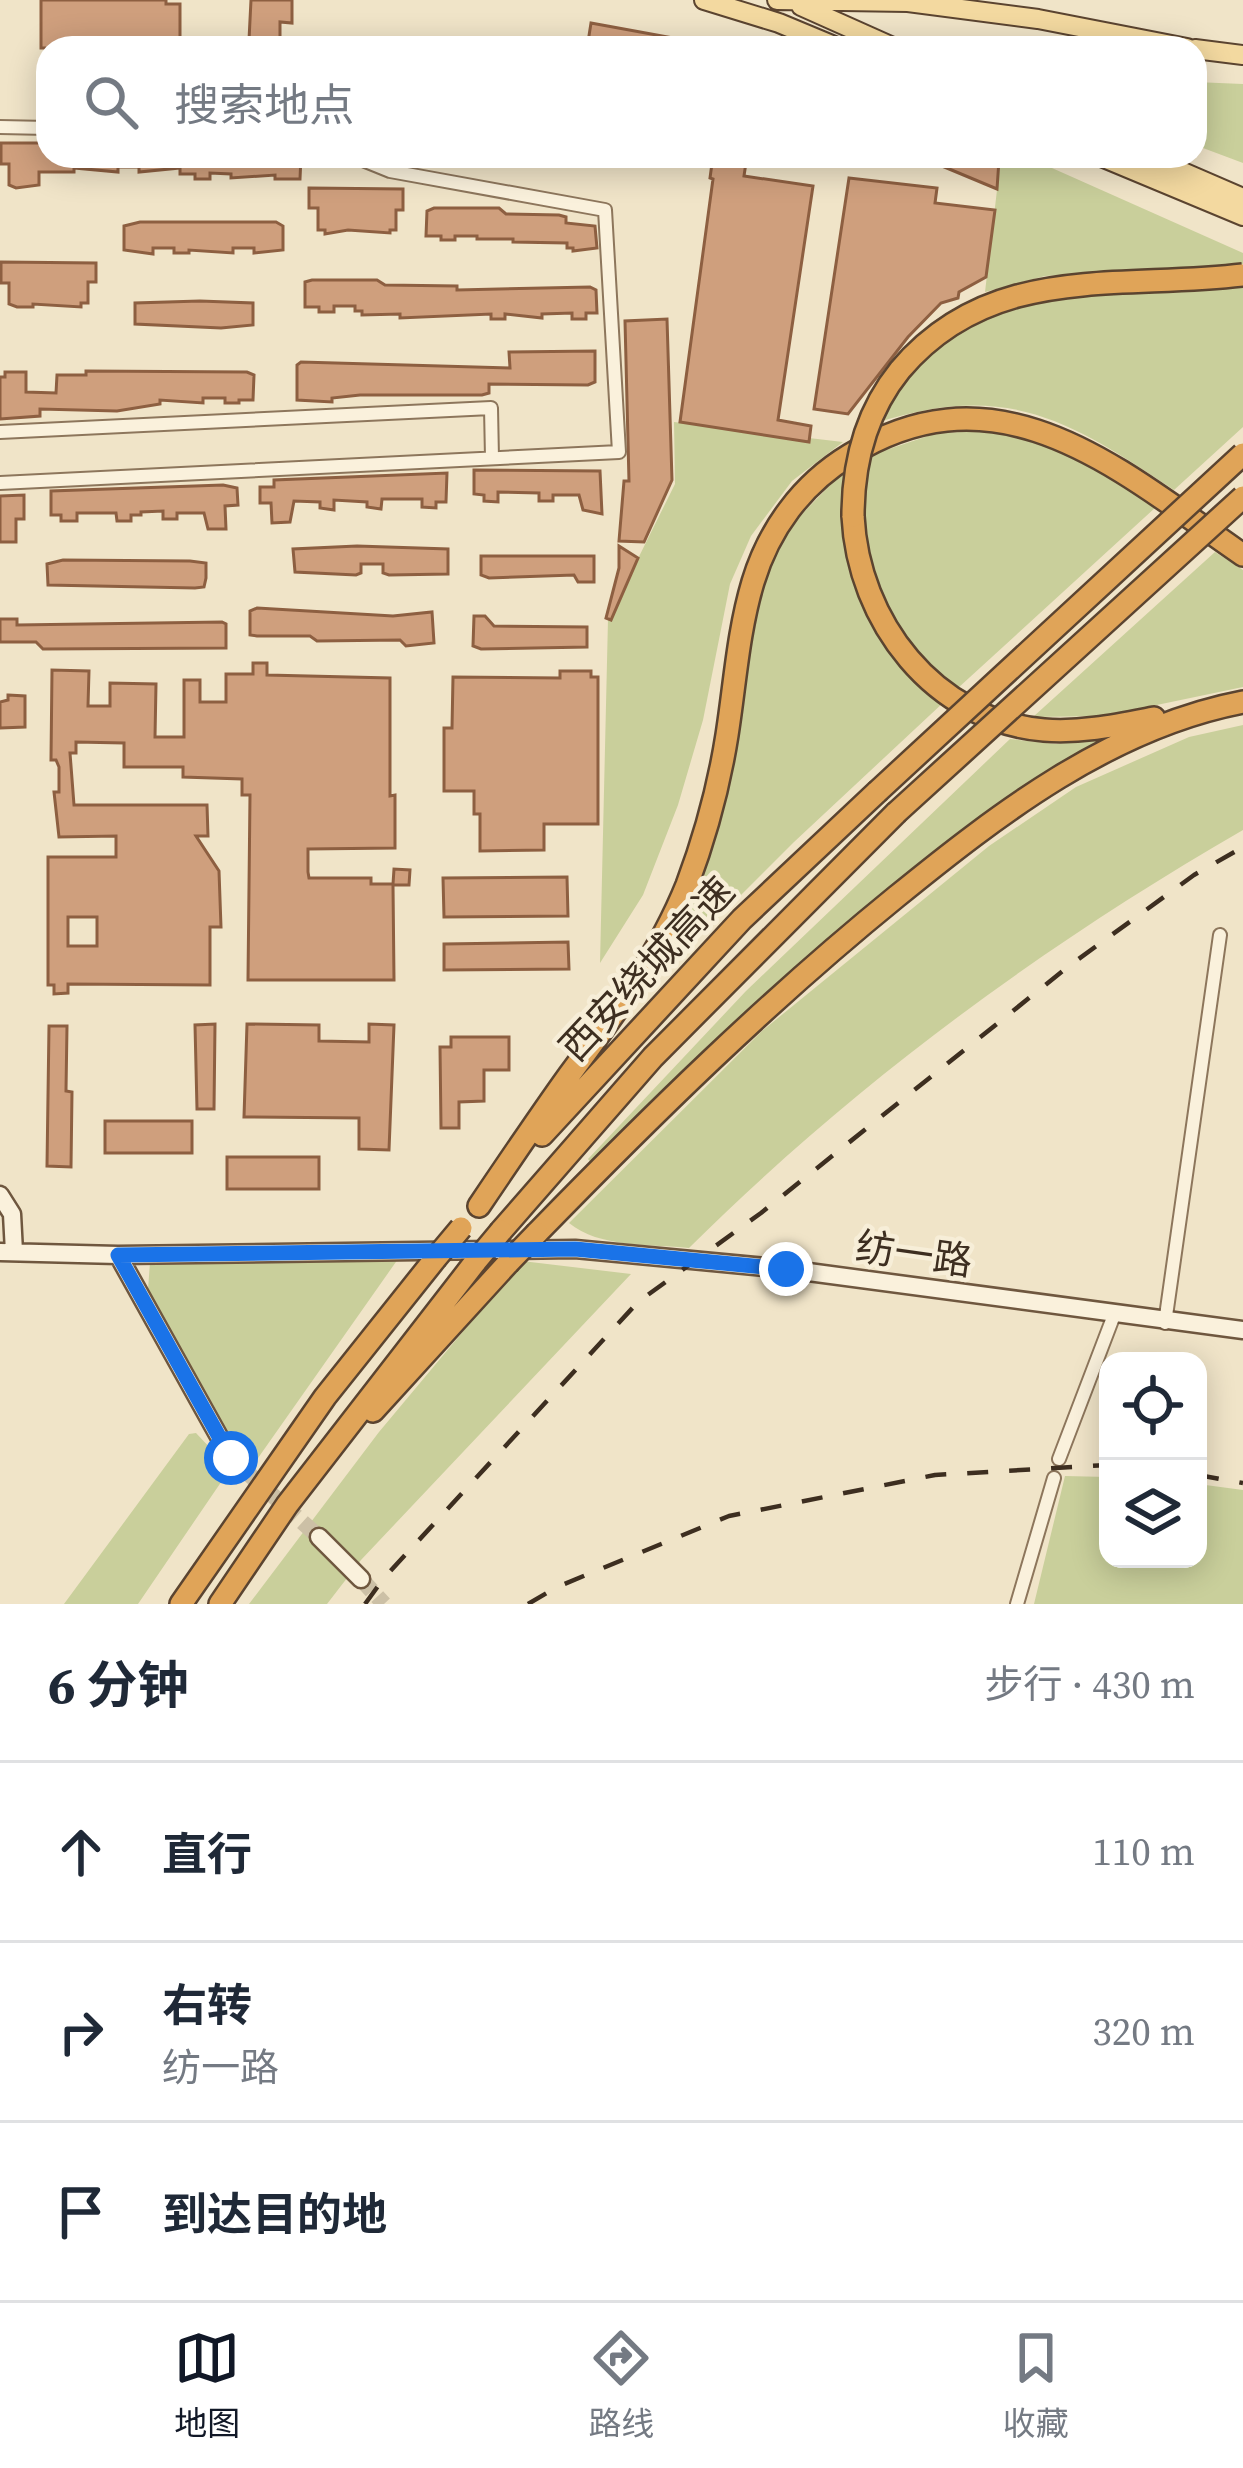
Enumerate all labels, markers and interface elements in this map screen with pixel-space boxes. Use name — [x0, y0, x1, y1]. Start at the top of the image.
search box — [36, 36, 1207, 168]
icon: search — [78, 69, 144, 135]
text: 搜索地点 — [174, 74, 354, 136]
street label: 西安绕城高速 — [548, 865, 746, 1073]
street label: 纺一路 — [852, 1220, 976, 1288]
route end — [759, 1242, 813, 1296]
map controls — [1099, 1352, 1207, 1568]
button: locate — [1099, 1352, 1207, 1460]
route start — [204, 1431, 258, 1485]
button: layers — [1099, 1460, 1207, 1568]
text: 6 分钟 — [48, 1650, 189, 1720]
text: 步行 · 430 m — [984, 1658, 1195, 1711]
icon: ahead — [48, 1819, 114, 1885]
text: 直行 — [162, 1823, 252, 1885]
text: 110 m — [1092, 1825, 1195, 1878]
text: 右转 — [162, 1974, 252, 2036]
icon: right — [48, 1999, 114, 2065]
text: 320 m — [1092, 2005, 1195, 2058]
text: 纺一路 — [162, 2041, 279, 2094]
icon: arrive — [48, 2179, 114, 2245]
text: 到达目的地 — [162, 2183, 387, 2245]
tab: 地图 — [174, 2325, 240, 2446]
tab: 路线 — [588, 2325, 654, 2446]
tab: 收藏 — [1003, 2325, 1069, 2446]

